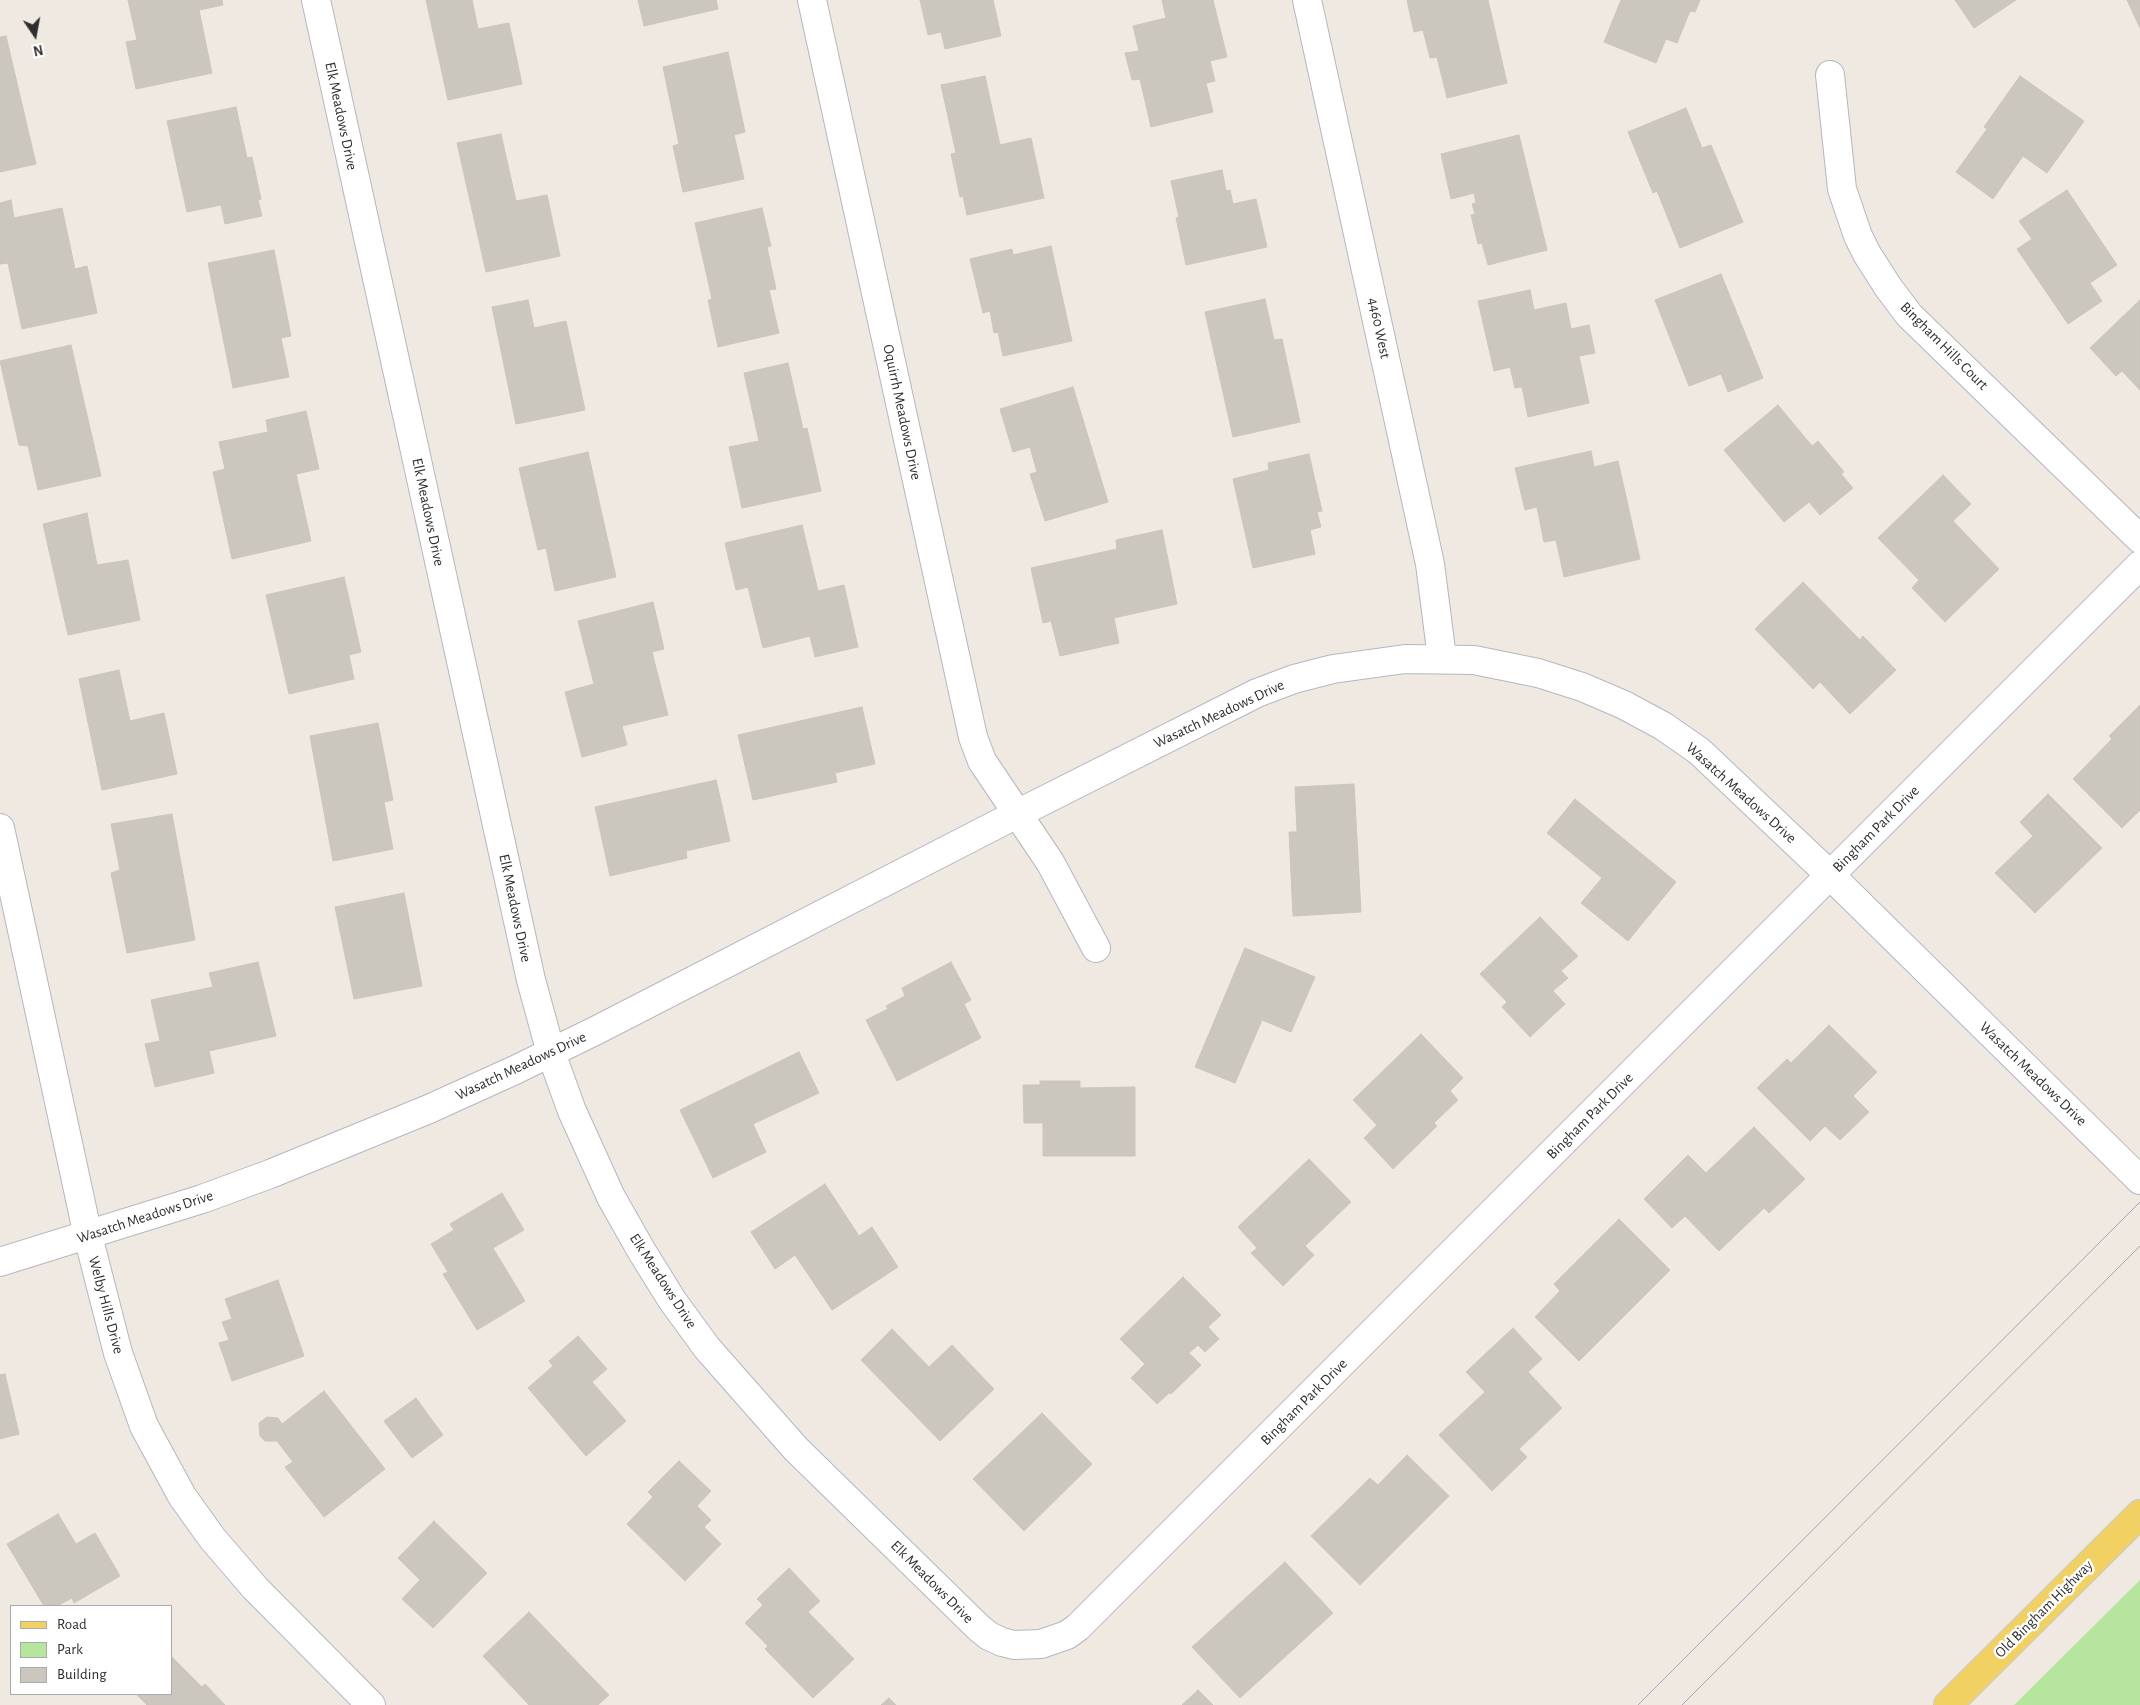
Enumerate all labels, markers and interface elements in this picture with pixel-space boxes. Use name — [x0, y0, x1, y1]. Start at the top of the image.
north arrow — [10, 10, 60, 60]
text: N — [32, 42, 44, 58]
street label: Elk Meadows Drive — [321, 60, 361, 172]
street label: 4460 West — [1364, 296, 1394, 360]
street label: Bingham Hills Court — [1896, 298, 1992, 394]
street label: Oquirrh Meadows Drive — [879, 343, 925, 481]
street label: Elk Meadows Drive — [408, 456, 448, 568]
street label: Wasatch Meadows Drive — [1151, 676, 1287, 752]
street label: Wasatch Meadows Drive — [1682, 739, 1800, 847]
street label: Bingham Park Drive — [1829, 782, 1923, 876]
street label: Elk Meadows Drive — [495, 852, 535, 964]
street label: Wasatch Meadows Drive — [1976, 1018, 2090, 1130]
street label: Wasatch Meadows Drive — [453, 1028, 589, 1104]
street label: Bingham Park Drive — [1543, 1069, 1637, 1163]
street label: Wasatch Meadows Drive — [75, 1186, 215, 1248]
street label: Elk Meadows Drive — [626, 1230, 700, 1332]
street label: Welby Hills Drive — [84, 1254, 128, 1356]
street label: Bingham Park Drive — [1257, 1355, 1351, 1449]
street label: Elk Meadows Drive — [887, 1537, 977, 1627]
street label: Old Bingham Highway — [1991, 1556, 2097, 1662]
legend — [10, 1605, 172, 1695]
text: Road — [57, 1617, 87, 1632]
text: Park — [57, 1642, 83, 1657]
text: Building — [57, 1667, 107, 1682]

